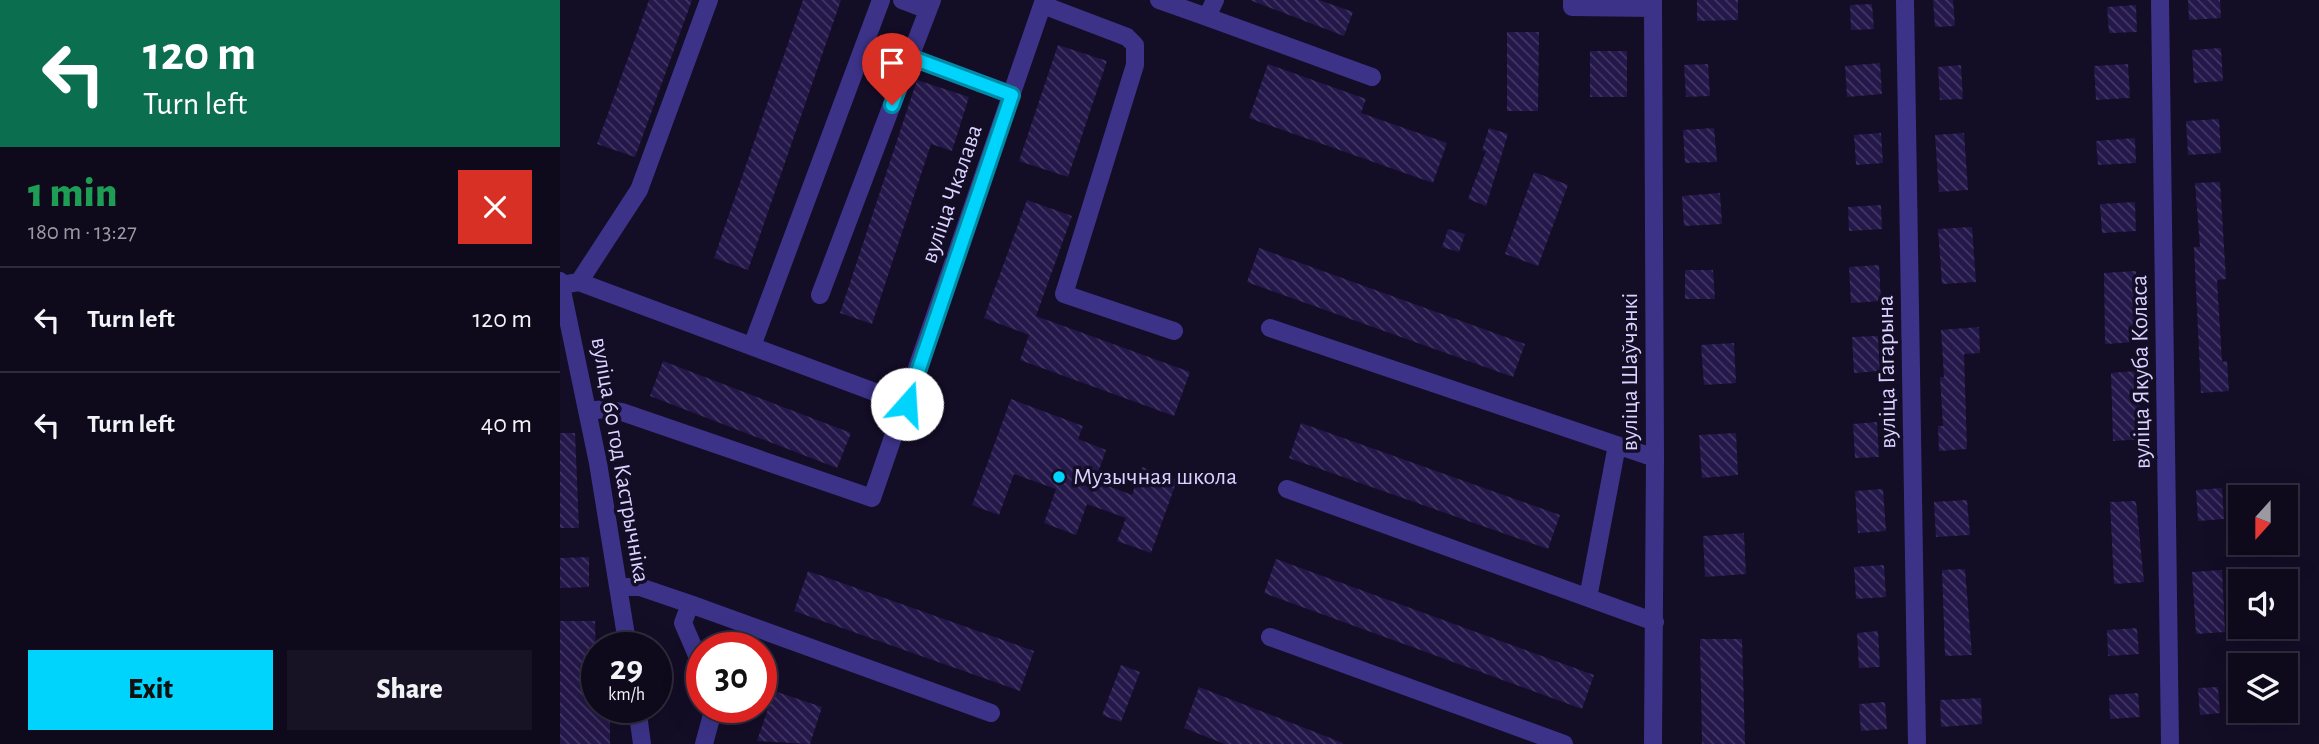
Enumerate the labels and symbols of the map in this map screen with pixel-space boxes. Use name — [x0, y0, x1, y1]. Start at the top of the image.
pin — [862, 33, 922, 105]
street label: вуліца Чкалава — [917, 122, 987, 266]
street label: вуліца Якуба Коласа — [2127, 275, 2155, 469]
street label: вуліца Шаўчэнкі — [1618, 293, 1642, 451]
street label: вуліца Гагарына — [1874, 295, 1900, 449]
street label: вуліца 60 год Кастрычніка — [587, 335, 653, 585]
position arrow — [870, 367, 944, 441]
place label: Музычная школа — [1073, 465, 1237, 489]
marker: Музычная школа — [1051, 469, 1067, 485]
north arrow — [2228, 485, 2298, 555]
speed limit sign: 30 — [686, 632, 777, 723]

